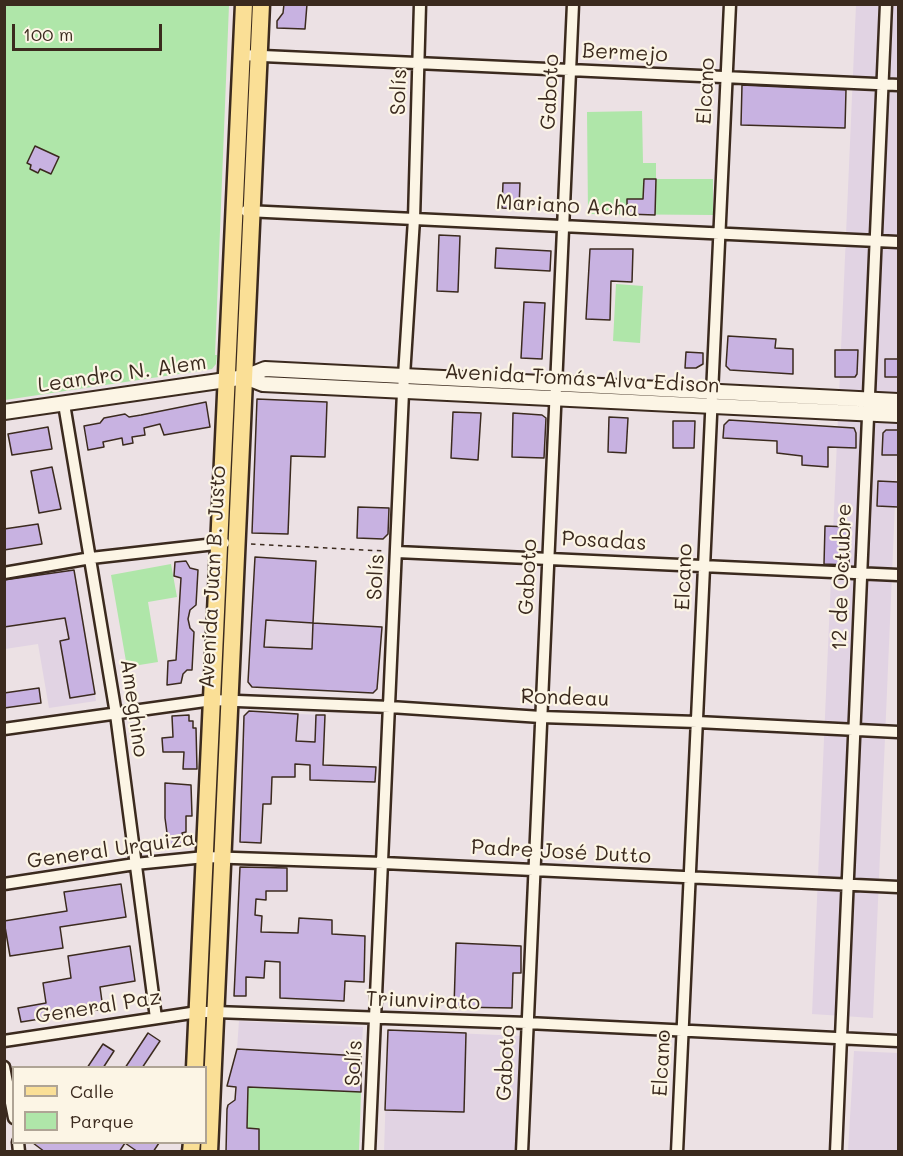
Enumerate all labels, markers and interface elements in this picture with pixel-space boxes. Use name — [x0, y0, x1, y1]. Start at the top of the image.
scale bar — [15, 12, 165, 50]
text: 100 m — [23, 22, 73, 46]
street label: Bermejo — [581, 38, 669, 68]
street label: Gaboto — [535, 53, 565, 131]
street label: Elcano — [692, 57, 720, 125]
street label: Solís — [386, 68, 412, 116]
street label: Mariano Acha — [495, 190, 639, 222]
street label: Leandro N. Alem — [36, 350, 208, 398]
street label: Avenida Tomás Alva Edison — [444, 359, 720, 399]
street label: Avenida Juan B. Justo — [195, 465, 231, 689]
street label: 12 de Octubre — [827, 503, 857, 651]
street label: Posadas — [561, 526, 647, 556]
street label: Gaboto — [513, 538, 543, 616]
street label: Elcano — [670, 543, 698, 611]
street label: Solís — [362, 553, 390, 601]
street label: Ameghino — [115, 657, 153, 759]
street label: Rondeau — [520, 684, 610, 712]
street label: General Urquiza — [25, 826, 197, 874]
street label: Padre José Dutto — [470, 835, 652, 869]
street label: General Paz — [34, 985, 162, 1029]
street label: Triunvirato — [365, 986, 481, 1016]
street label: Gaboto — [491, 1024, 521, 1102]
street label: Elcano — [648, 1029, 676, 1097]
street label: Solís — [340, 1039, 368, 1087]
legend — [12, 1066, 207, 1144]
text: Calle — [70, 1079, 114, 1103]
text: Parque — [70, 1109, 134, 1133]

